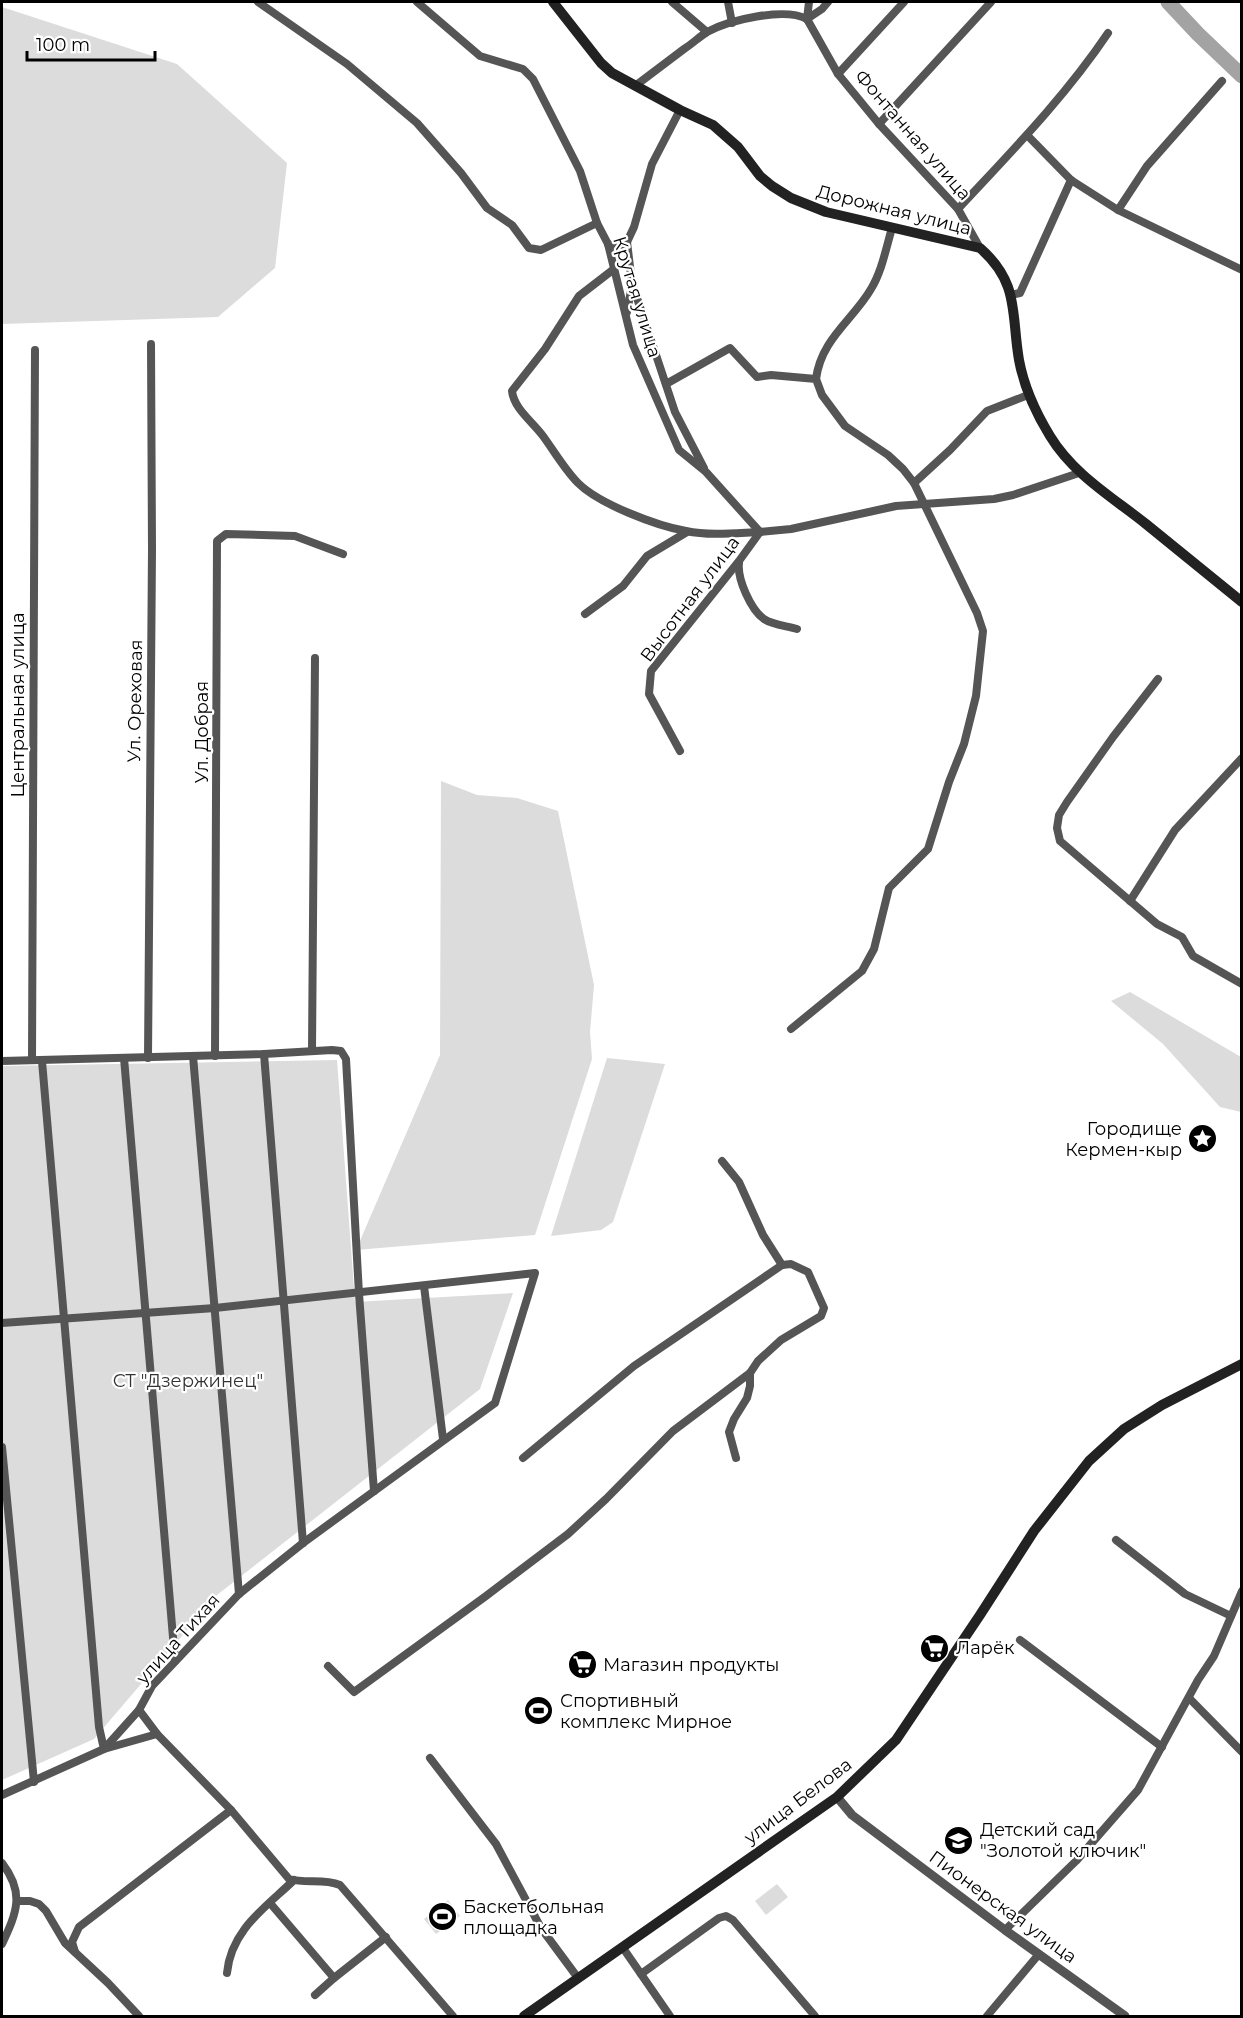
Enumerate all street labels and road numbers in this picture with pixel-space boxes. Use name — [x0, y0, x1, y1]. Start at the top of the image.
street label: Фонтанная улица — [850, 65, 976, 205]
street label: Дорожная улица — [815, 180, 973, 240]
street label: Крутая улица — [608, 234, 666, 360]
street label: Высотная улица — [636, 532, 744, 666]
street label: Центральная улица — [7, 612, 29, 798]
street label: Ул. Ореховая — [123, 639, 147, 763]
street label: Ул. Добрая — [191, 681, 213, 783]
street label: улица Тихая — [131, 1589, 224, 1690]
street label: улица Белова — [739, 1753, 856, 1849]
street label: Пионерская улица — [925, 1846, 1081, 1968]

